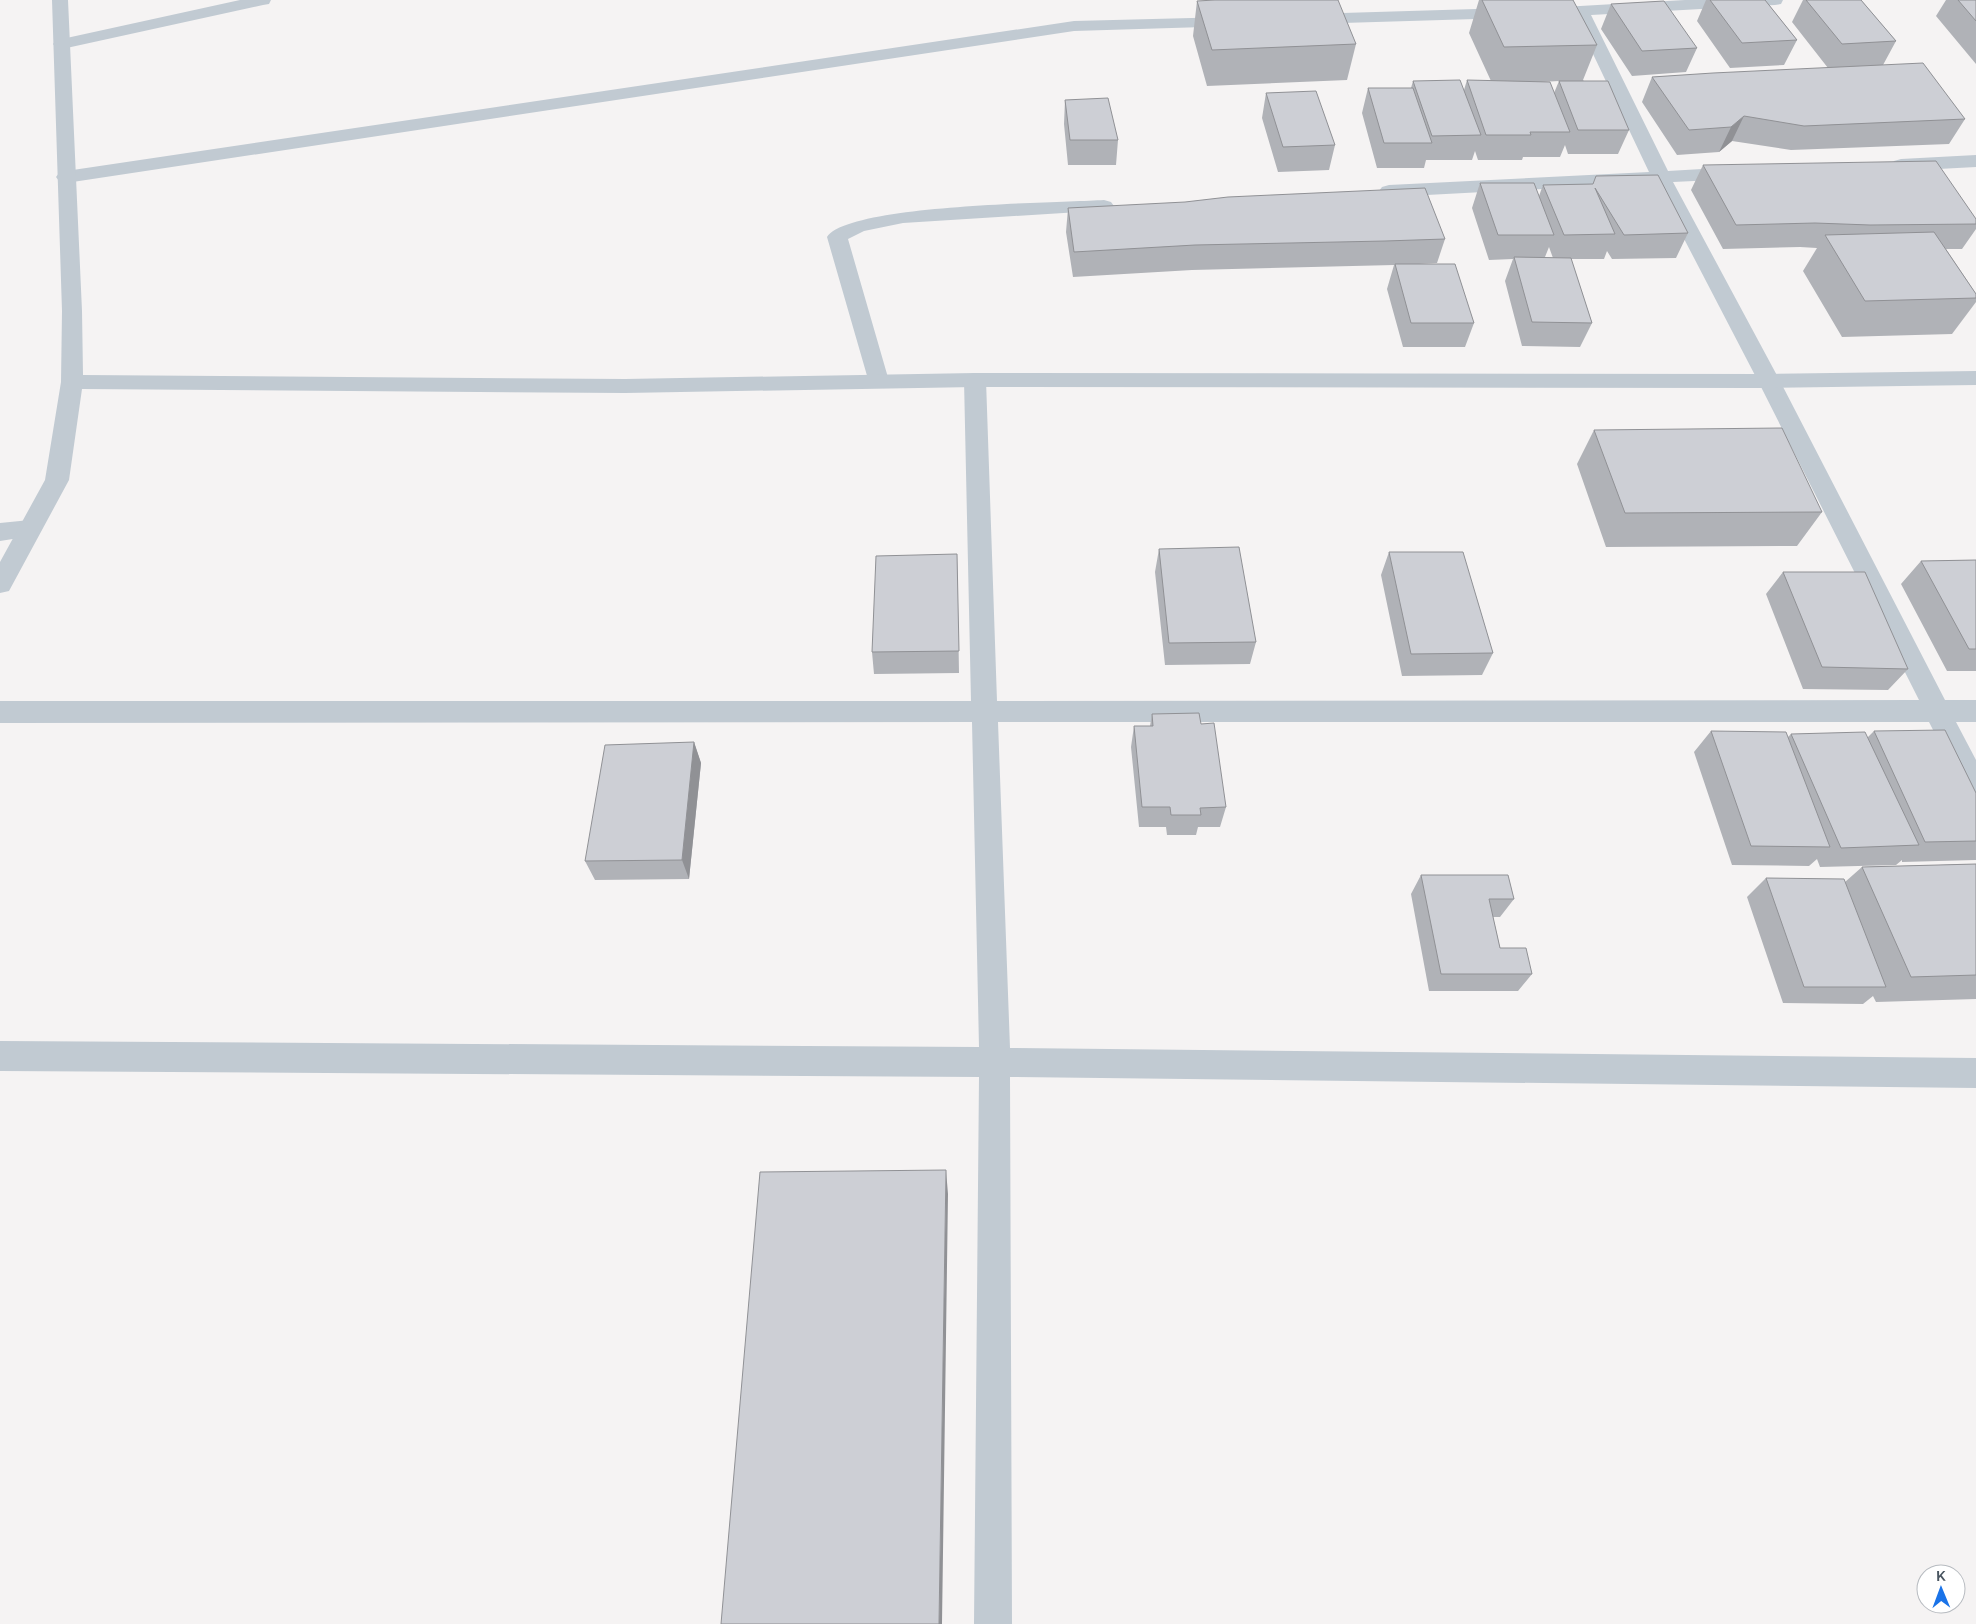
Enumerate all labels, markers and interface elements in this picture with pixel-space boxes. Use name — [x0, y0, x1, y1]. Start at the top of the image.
north arrow — [1916, 1564, 1966, 1614]
text: K — [1936, 1568, 1946, 1584]

